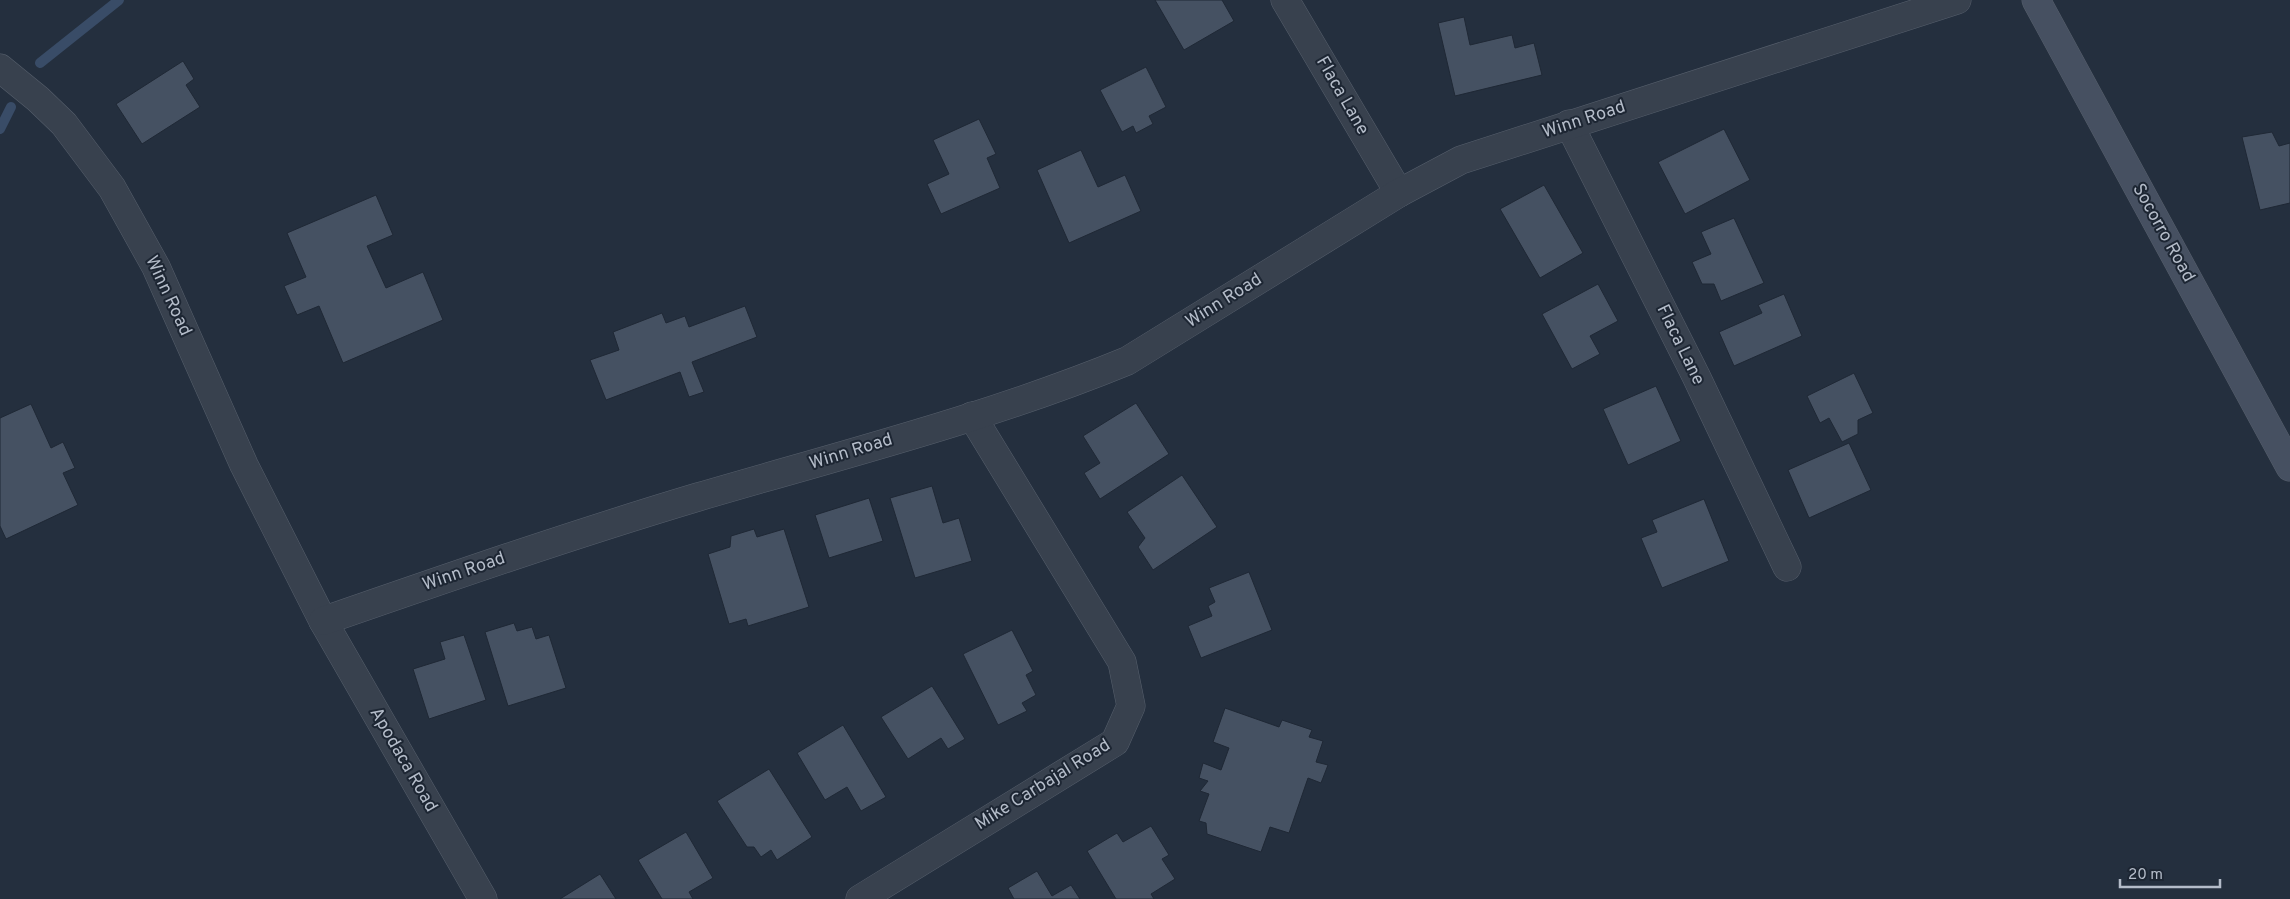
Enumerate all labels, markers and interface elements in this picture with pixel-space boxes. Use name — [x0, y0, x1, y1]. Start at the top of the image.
street label: Flaca Lane — [1310, 53, 1374, 139]
street label: Winn Road — [1539, 96, 1629, 144]
street label: Socorro Road — [2126, 180, 2200, 286]
street label: Winn Road — [139, 252, 197, 340]
street label: Winn Road — [1181, 268, 1267, 334]
street label: Flaca Lane — [1651, 301, 1709, 389]
street label: Winn Road — [806, 428, 896, 476]
street label: Winn Road — [420, 547, 508, 597]
street label: Apodaca Road — [364, 704, 442, 816]
street label: Mike Carbajal Road — [971, 734, 1115, 836]
scale bar — [2120, 856, 2220, 888]
text: 20 m — [2128, 866, 2163, 885]

